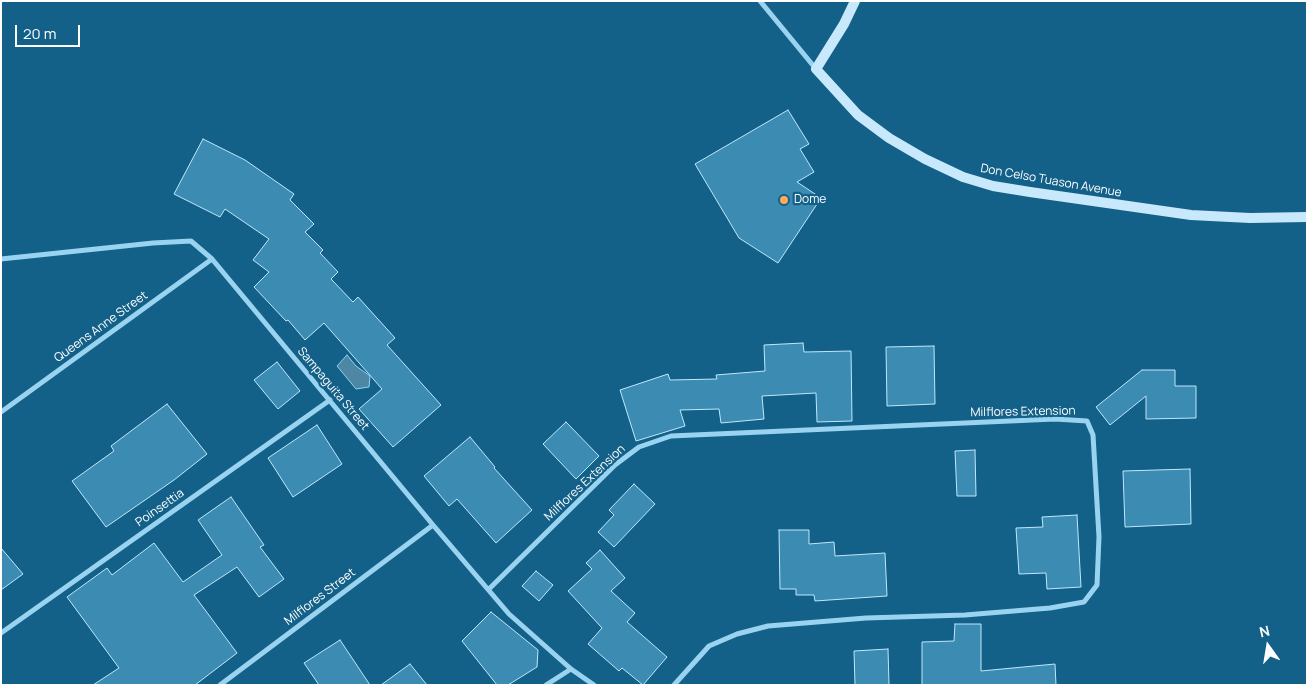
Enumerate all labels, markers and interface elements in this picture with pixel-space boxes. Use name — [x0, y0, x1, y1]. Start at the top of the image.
scale bar — [18, 15, 82, 47]
text: 20 m — [23, 23, 56, 44]
street label: Don Celso Tuason Avenue — [979, 161, 1123, 201]
place label: Dome — [794, 193, 826, 207]
marker: Dome — [778, 194, 790, 206]
street label: Queens Anne Street — [51, 288, 151, 366]
street label: Sampaguita Street — [294, 344, 372, 434]
street label: Milflores Extension — [970, 404, 1076, 420]
street label: Milflores Extension — [542, 442, 628, 524]
street label: Poinsettia — [133, 486, 187, 530]
street label: Milflores Street — [282, 566, 358, 628]
north arrow — [1243, 621, 1293, 671]
text: N — [1257, 621, 1272, 641]

